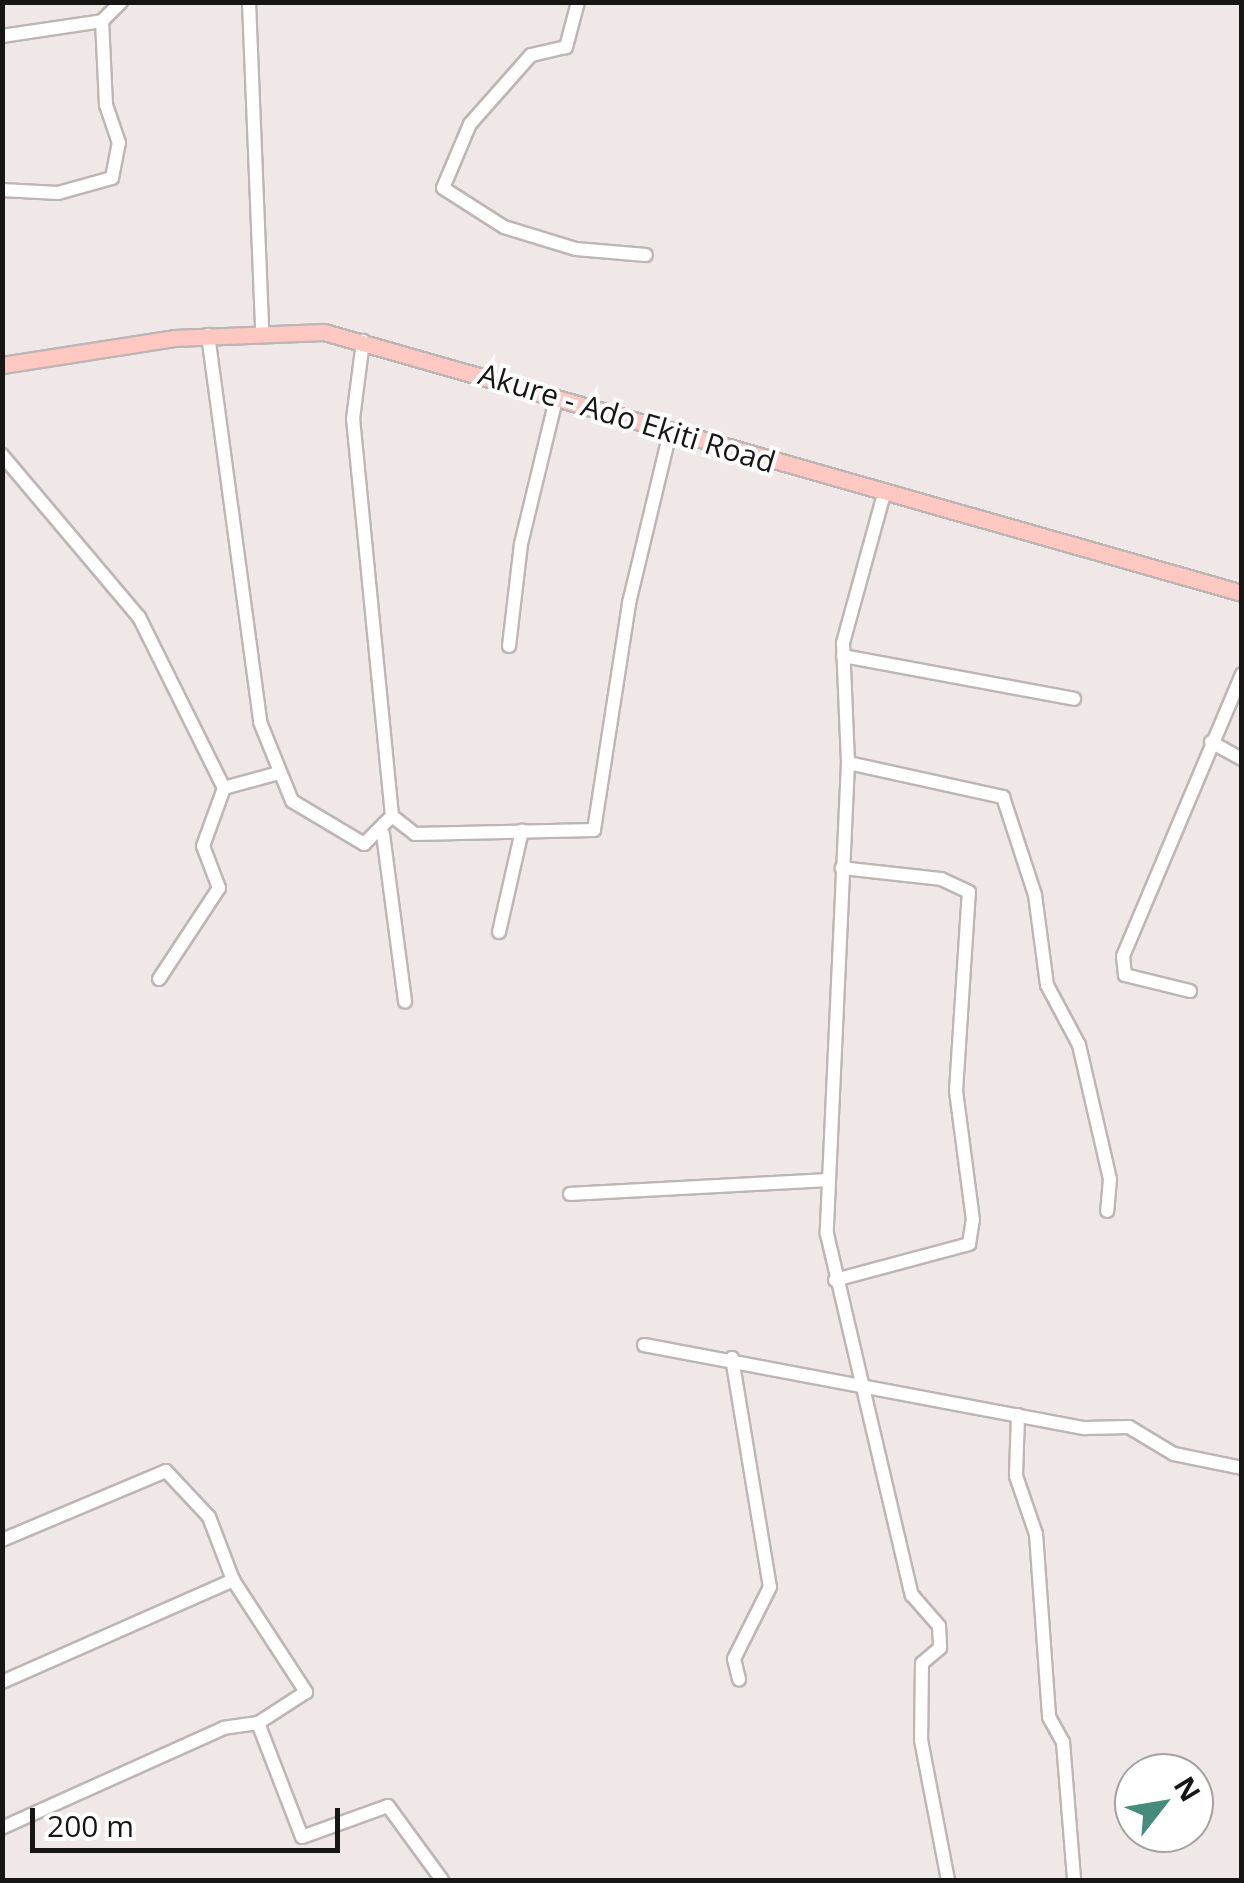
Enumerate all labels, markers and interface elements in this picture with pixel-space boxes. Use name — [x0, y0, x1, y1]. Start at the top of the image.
street label: Akure - Ado Ekiti Road — [474, 356, 780, 480]
north arrow — [1114, 1753, 1214, 1853]
text: N — [1166, 1769, 1210, 1808]
scale bar — [35, 1788, 345, 1850]
text: 200 m — [47, 1805, 134, 1846]

